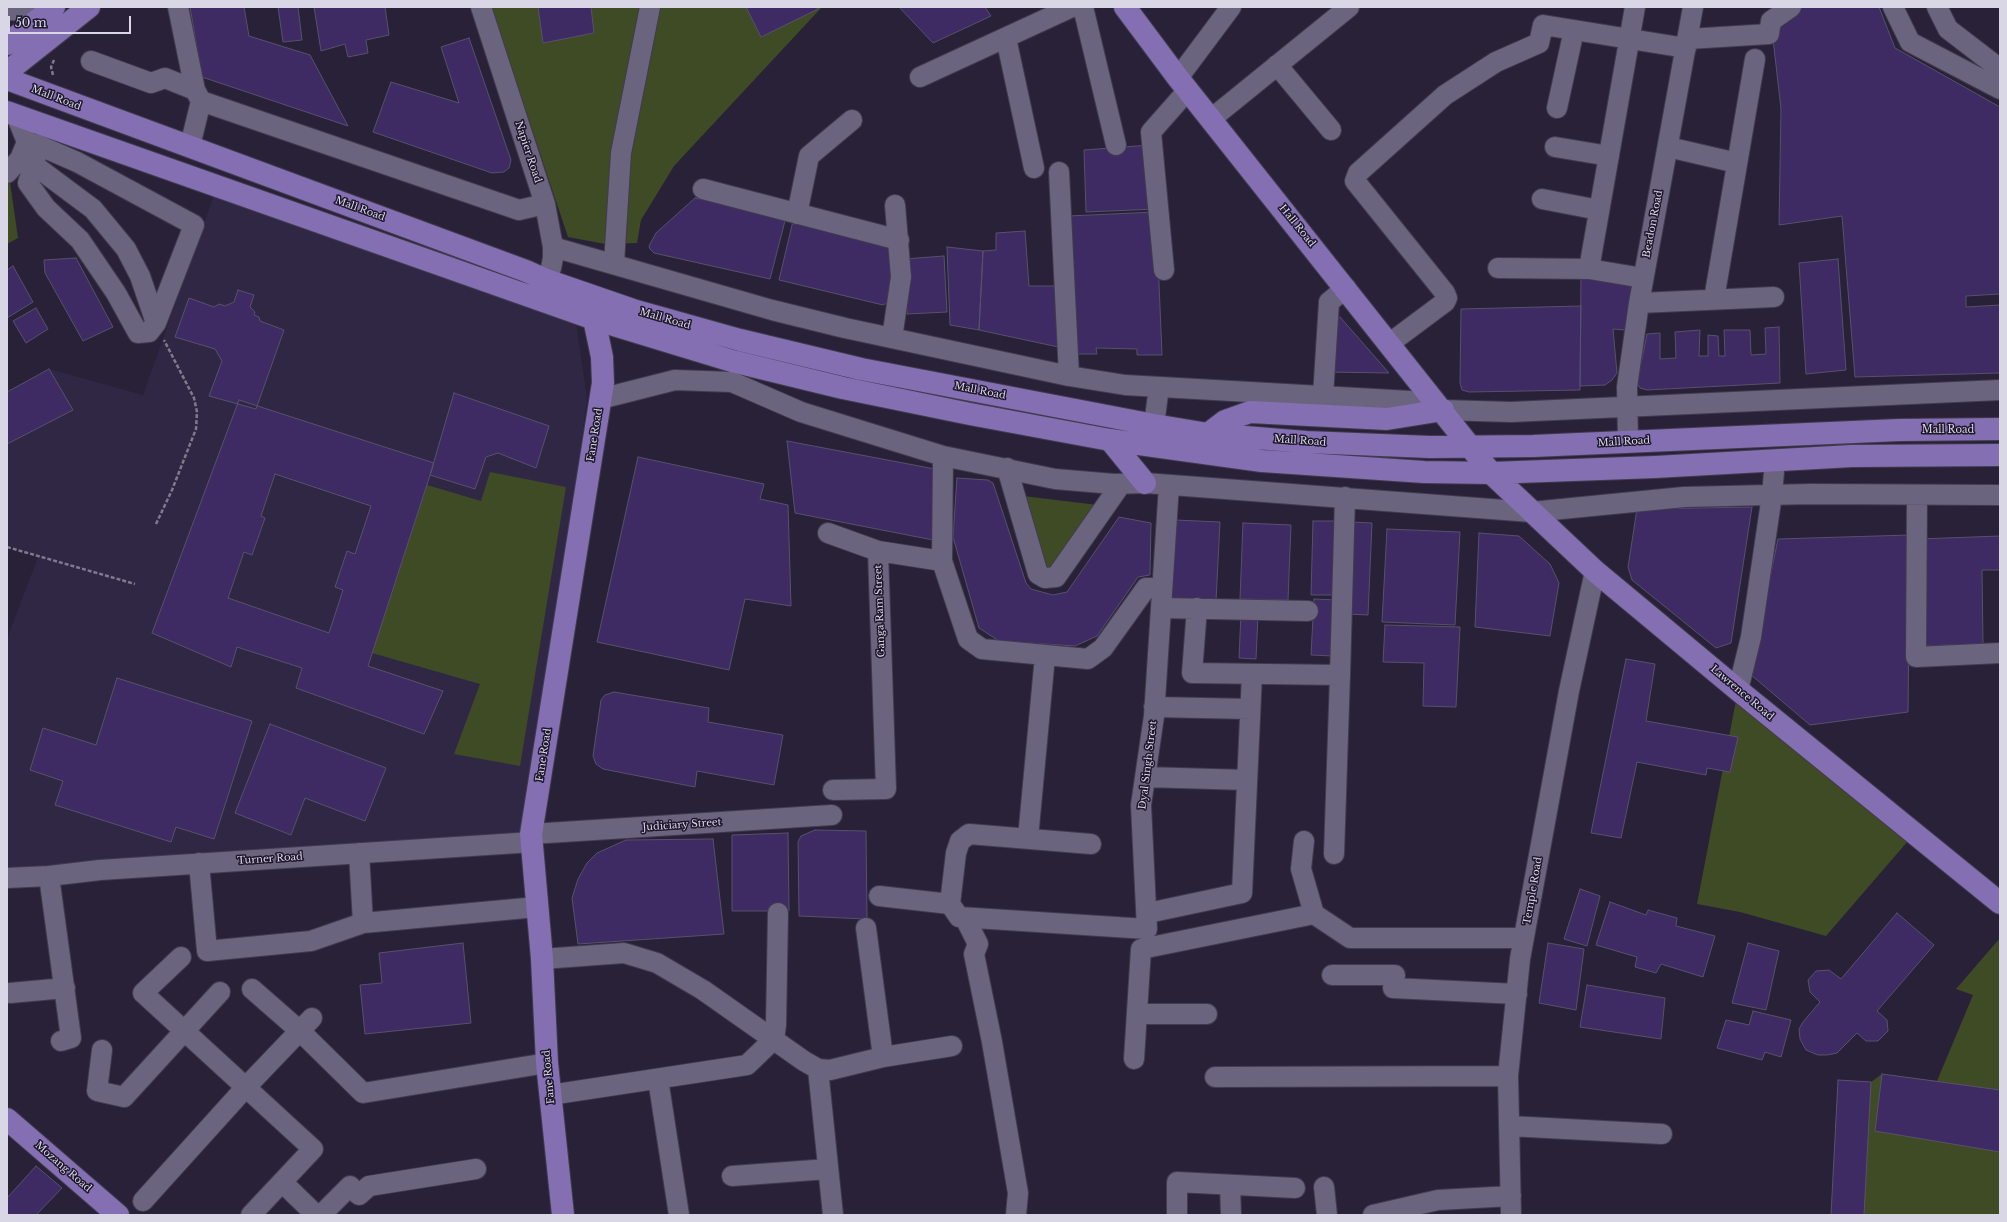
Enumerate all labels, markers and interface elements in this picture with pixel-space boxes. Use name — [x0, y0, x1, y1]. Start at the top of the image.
scale bar — [10, 8, 133, 34]
text: 50 m — [15, 15, 47, 30]
street label: Mall Road — [29, 83, 83, 113]
street label: Napier Road — [512, 120, 544, 184]
street label: Beadon Road — [1641, 189, 1665, 259]
street label: Mall Road — [333, 194, 387, 224]
street label: Hall Road — [1276, 202, 1318, 250]
street label: Mall Road — [638, 306, 692, 332]
street label: Mall Road — [953, 380, 1007, 402]
street label: Fane Road — [585, 407, 605, 463]
street label: Mall Road — [1922, 424, 1974, 436]
street label: Mall Road — [1273, 433, 1327, 449]
street label: Mall Road — [1598, 435, 1650, 449]
street label: Ganga Ram Street — [872, 565, 888, 657]
street label: Lawrence Road — [1708, 663, 1776, 723]
street label: Dyal Singh Street — [1137, 720, 1159, 810]
street label: Fane Road — [534, 727, 554, 783]
street label: Judiciary Street — [642, 816, 722, 834]
street label: Turner Road — [237, 851, 303, 867]
street label: Temple Road — [1521, 856, 1545, 926]
street label: Fane Road — [541, 1050, 557, 1104]
street label: Mozang Road — [32, 1139, 94, 1195]

